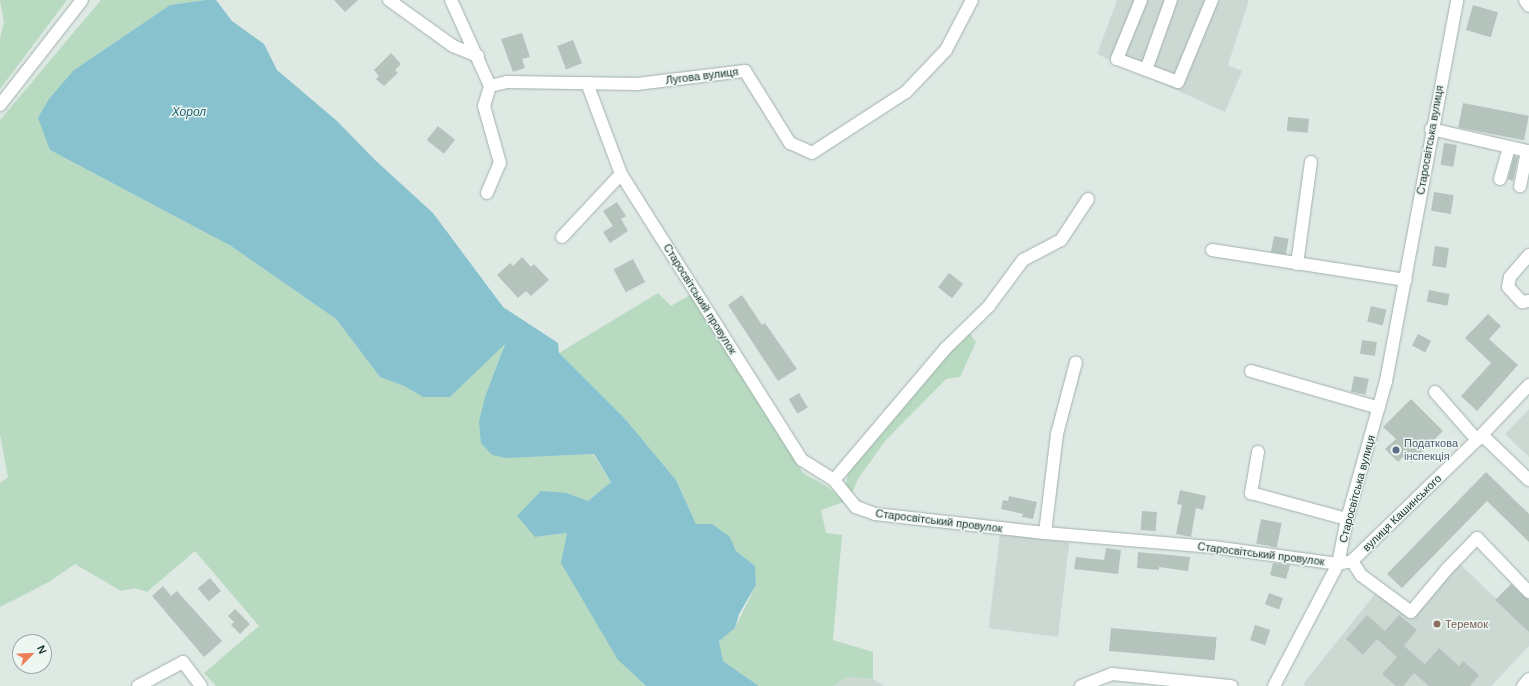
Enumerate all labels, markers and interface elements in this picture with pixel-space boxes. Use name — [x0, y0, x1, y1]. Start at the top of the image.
street label: Лугова вулиця — [665, 65, 739, 87]
street label: Старосвітська вулиця — [1414, 84, 1446, 196]
water label: Хорол — [172, 106, 206, 120]
street label: Старосвітський провулок — [661, 241, 739, 357]
street label: Старосвітська вулиця — [1336, 434, 1378, 544]
place label: Податкова інспекція — [1404, 437, 1458, 463]
marker: Податкова інспекція — [1391, 445, 1401, 455]
street label: вулиця Кашинського — [1360, 472, 1444, 554]
street label: Старосвітський провулок — [875, 507, 1003, 535]
street label: Старосвітський провулок — [1197, 540, 1325, 568]
place label: Теремок — [1445, 617, 1488, 631]
marker: Теремок — [1432, 619, 1442, 629]
north arrow — [12, 634, 52, 674]
text: N — [35, 643, 49, 656]

